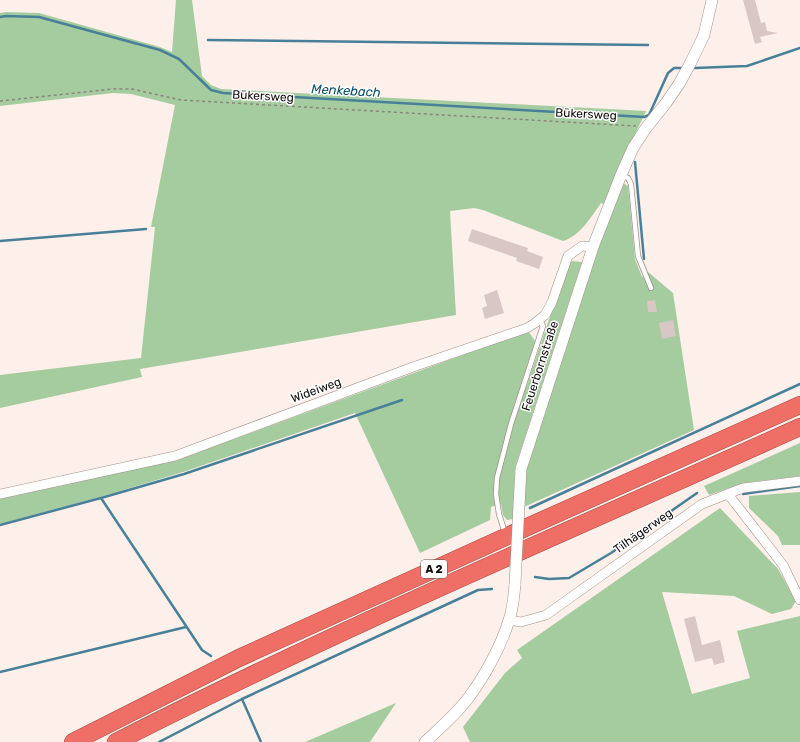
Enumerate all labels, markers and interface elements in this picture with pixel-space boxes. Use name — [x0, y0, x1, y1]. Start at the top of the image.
water label: Menkebach — [311, 81, 381, 100]
street label: Bükersweg — [232, 87, 294, 105]
street label: Bükersweg — [555, 105, 617, 123]
street label: Feuerbornstraße — [519, 319, 561, 413]
street label: Wideiweg — [289, 374, 343, 406]
street label: Tilhägerweg — [611, 506, 675, 556]
road number: A 2 — [421, 560, 447, 578]

